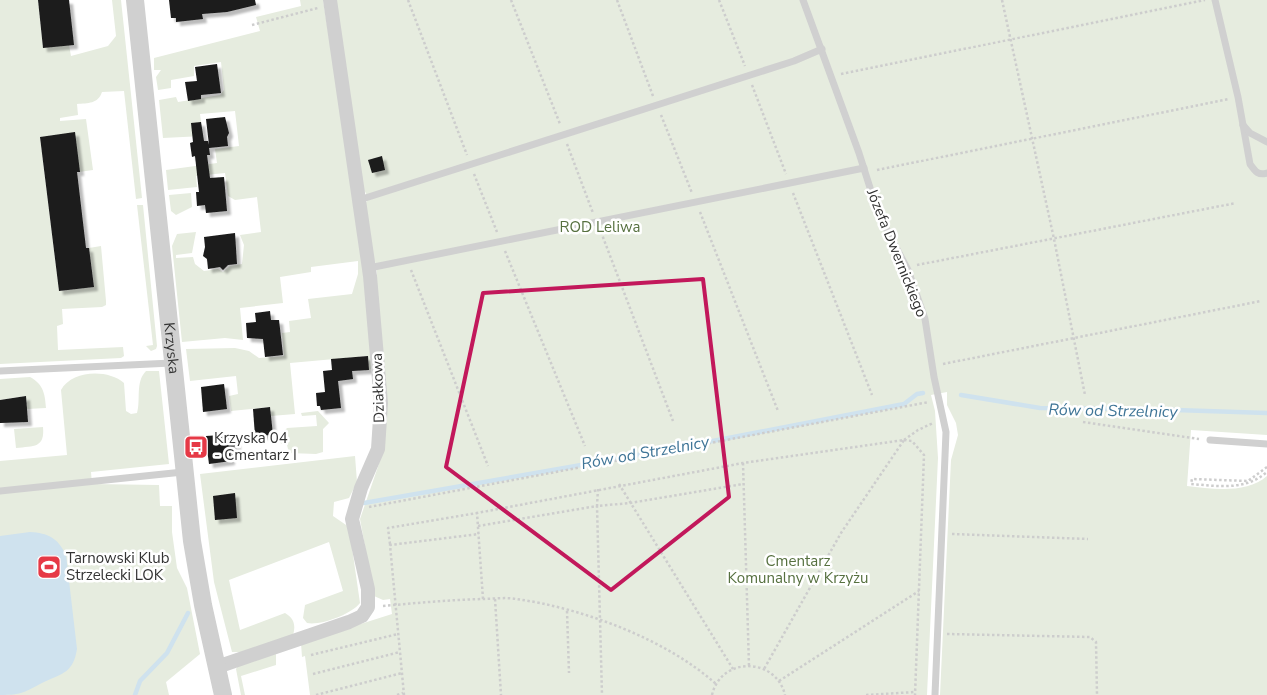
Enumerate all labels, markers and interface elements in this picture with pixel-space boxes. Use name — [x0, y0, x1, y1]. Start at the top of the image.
street label: Józefa Dwernickiego — [862, 185, 932, 320]
park label: ROD Leliwa — [560, 217, 640, 237]
street label: Krzyska — [159, 321, 184, 375]
street label: Działkowa — [367, 353, 389, 423]
water label: Rów od Strzelnicy — [1048, 399, 1179, 423]
place label: Krzyska 04 - Cmentarz I — [214, 428, 297, 465]
water label: Rów od Strzelnicy — [580, 431, 712, 475]
bus stop icon: Krzyska 04 - Cmentarz I — [183, 434, 209, 460]
place label: Tarnowski Klub Strzelecki LOK — [66, 548, 170, 585]
park label: Cmentarz Komunalny w Krzyżu — [728, 551, 868, 588]
sports icon: Tarnowski Klub Strzelecki LOK — [36, 554, 62, 580]

